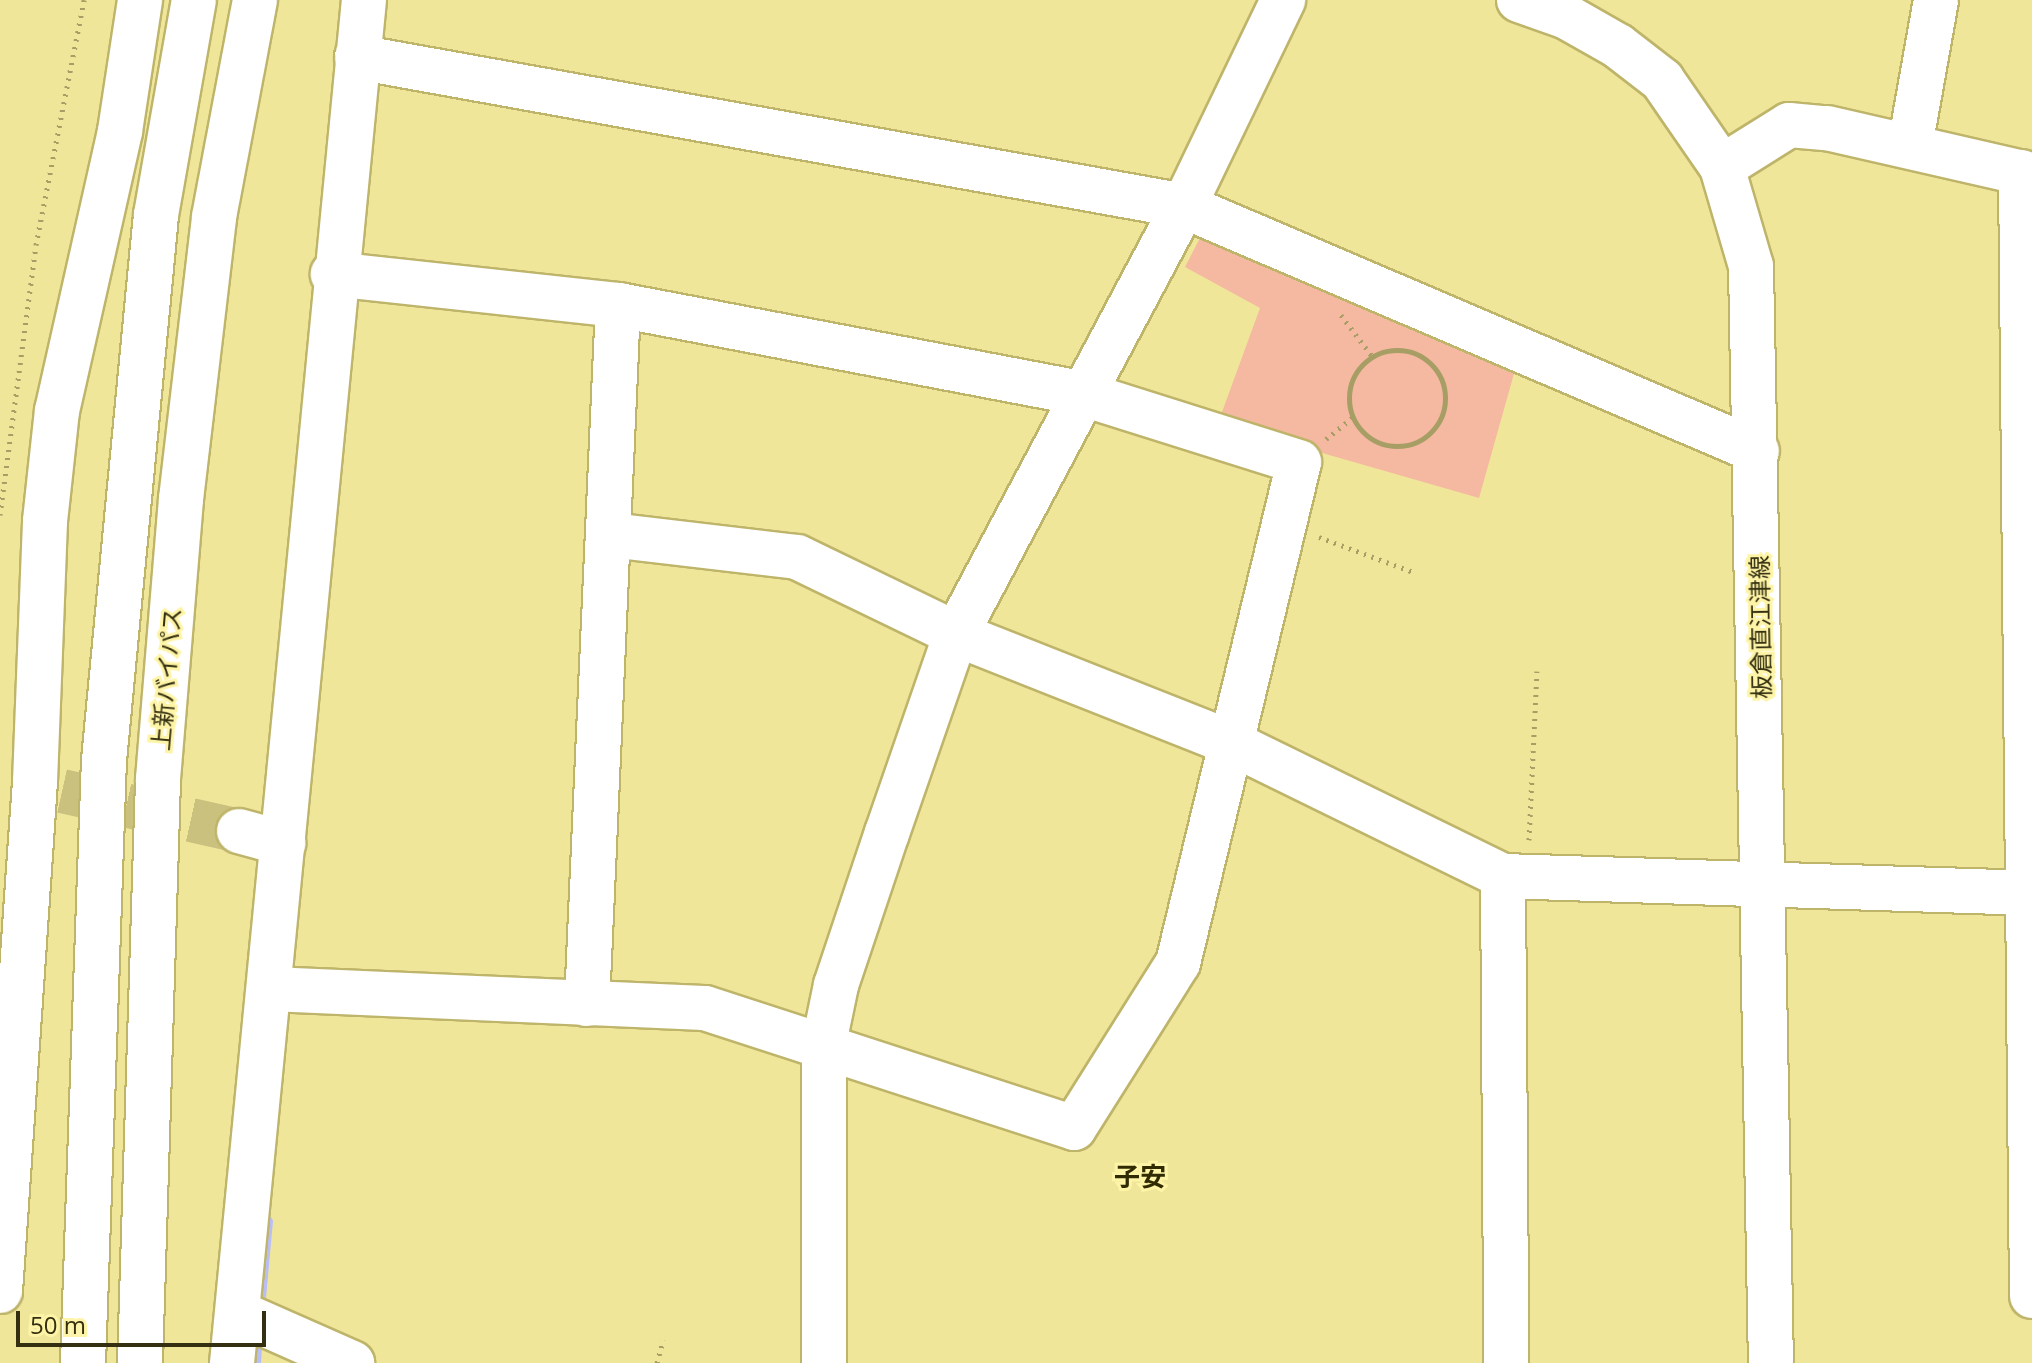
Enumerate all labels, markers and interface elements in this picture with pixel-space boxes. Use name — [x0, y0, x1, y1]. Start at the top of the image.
street label: 板倉直江津線 — [1744, 555, 1776, 699]
street label: 上新バイパス — [145, 606, 187, 752]
district label: 子安 — [1114, 1161, 1166, 1193]
scale bar — [20, 1295, 270, 1345]
text: 50 m — [30, 1308, 86, 1341]

